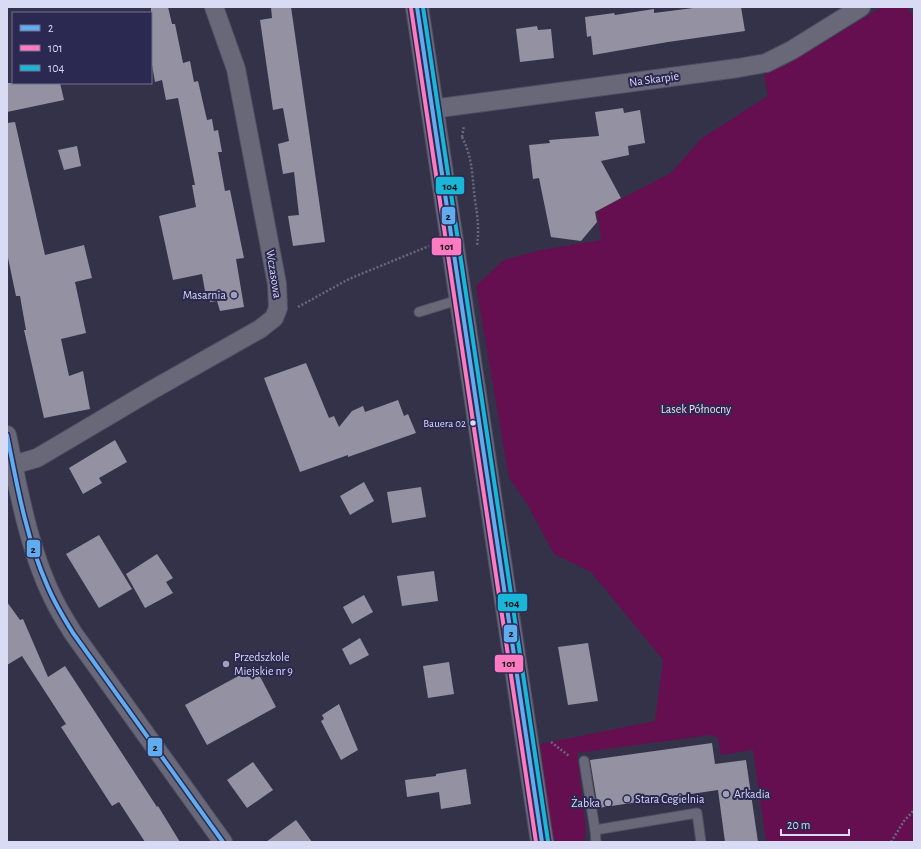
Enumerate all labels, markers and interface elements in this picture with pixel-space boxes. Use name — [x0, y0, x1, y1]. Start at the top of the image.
legend — [12, 12, 152, 84]
text: 2 — [48, 22, 54, 34]
text: 101 — [48, 42, 63, 54]
text: 104 — [48, 62, 64, 74]
street label: Na Skarpie — [628, 70, 680, 88]
line badge: 104 — [435, 176, 465, 195]
text: 104 — [442, 181, 458, 192]
line badge: 2 — [441, 206, 456, 225]
text: 2 — [445, 211, 451, 222]
line badge: 101 — [431, 237, 462, 256]
text: 101 — [440, 241, 454, 252]
street label: Wczasowa — [264, 249, 284, 300]
place label: Masarnia — [183, 289, 226, 301]
marker: Masarnia — [229, 290, 239, 300]
park label: Lasek Północny — [661, 403, 731, 416]
place label: Bauera 02 — [423, 418, 466, 429]
marker: Bauera 02 — [468, 418, 478, 428]
line badge: 2 — [26, 539, 41, 558]
text: 2 — [30, 544, 36, 555]
line badge: 104 — [497, 593, 528, 612]
text: 104 — [504, 598, 520, 609]
line badge: 2 — [503, 624, 518, 643]
text: 2 — [508, 628, 514, 639]
place label: Przedszkole Miejskie nr 9 — [234, 651, 293, 678]
line badge: 101 — [494, 654, 524, 673]
text: 101 — [502, 658, 516, 669]
marker: Przedszkole Miejskie nr 9 — [221, 659, 231, 669]
line badge: 2 — [147, 737, 163, 757]
text: 2 — [152, 742, 158, 753]
place label: Arkadia — [734, 788, 771, 800]
marker: Arkadia — [721, 789, 731, 799]
place label: Stara Cegielnia — [635, 793, 705, 805]
marker: Stara Cegielnia — [622, 794, 632, 804]
place label: Żabka — [571, 796, 600, 809]
marker: Żabka — [603, 798, 613, 808]
scale bar — [781, 811, 849, 837]
text: 20 m — [787, 819, 810, 831]

